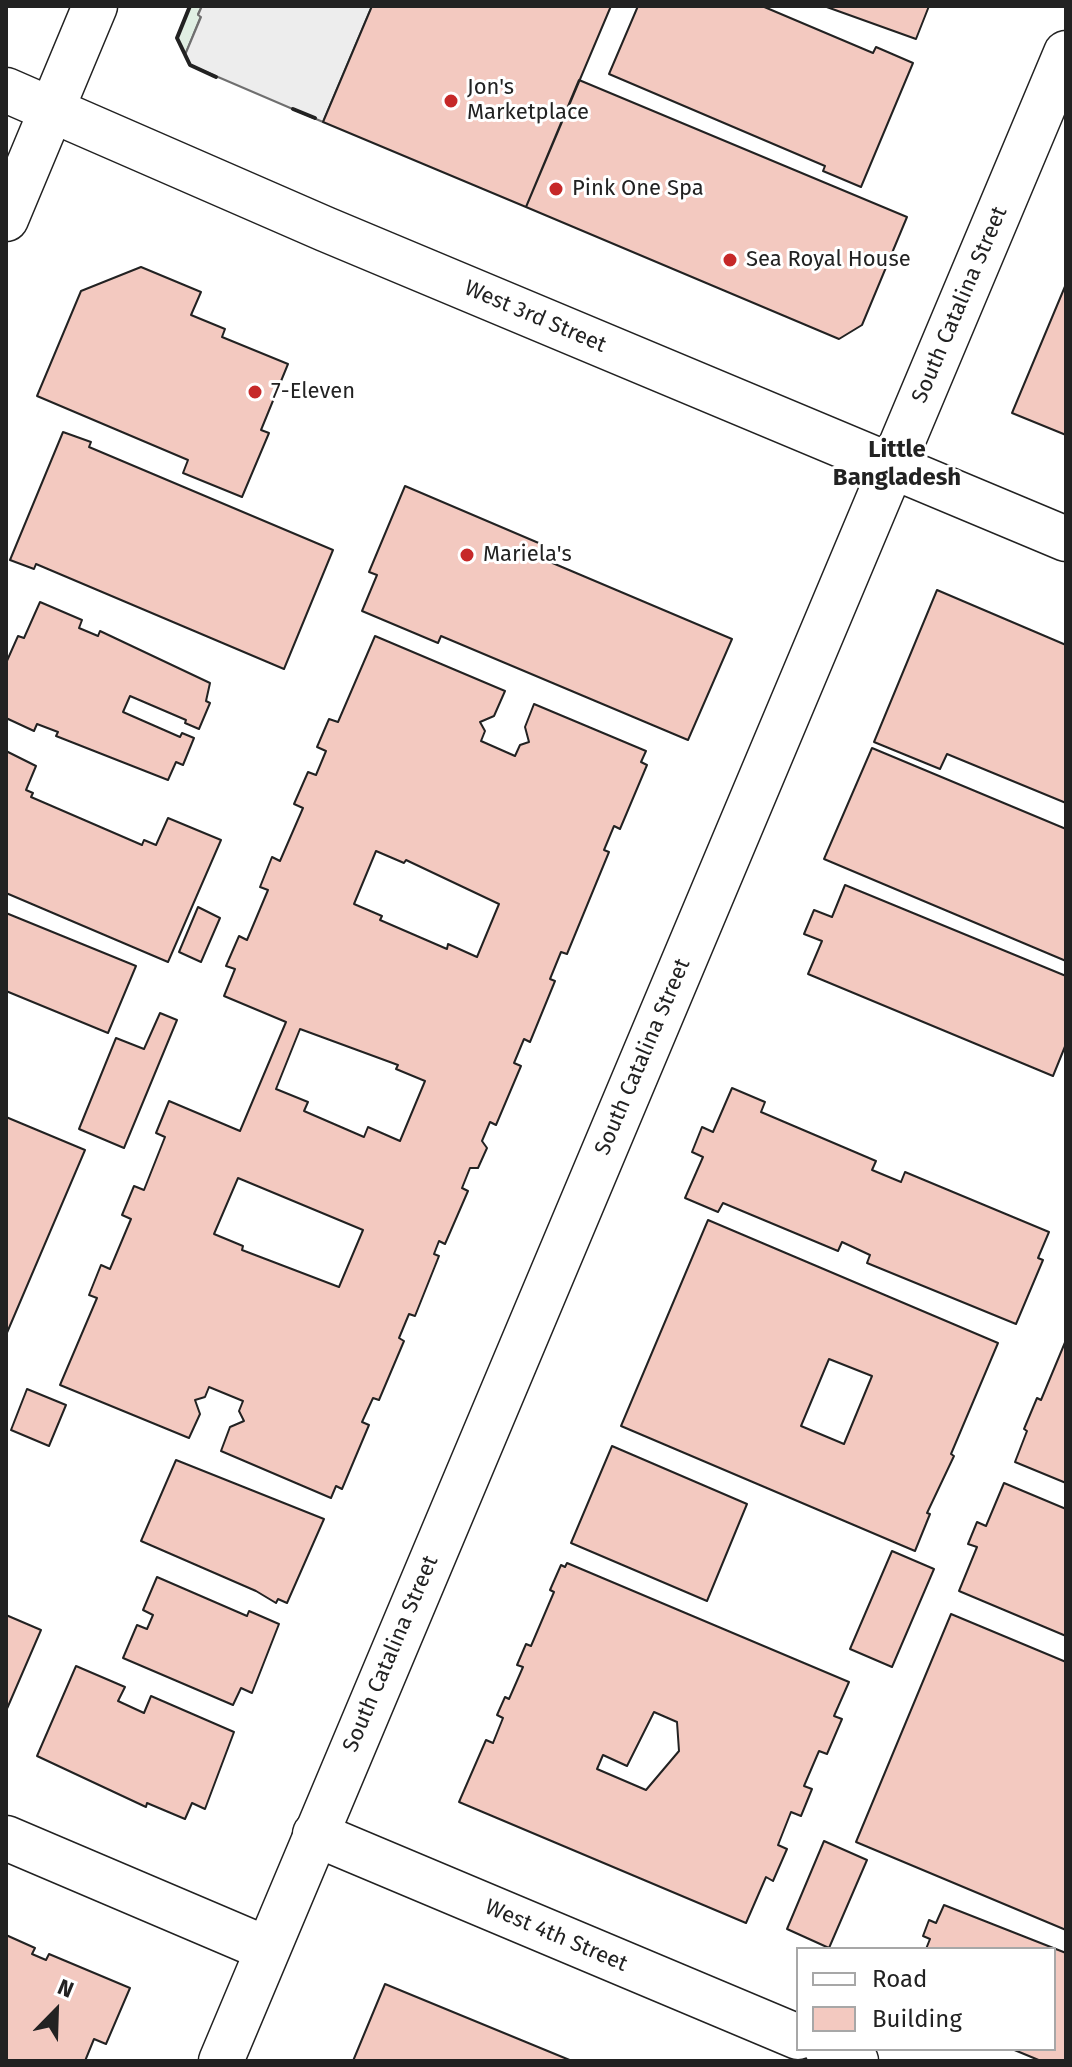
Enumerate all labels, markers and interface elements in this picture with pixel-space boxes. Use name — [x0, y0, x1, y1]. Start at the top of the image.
place label: Jon's Marketplace — [467, 75, 589, 126]
marker: Jon's Marketplace — [442, 92, 460, 110]
place label: Pink One Spa — [572, 176, 704, 202]
marker: Pink One Spa — [547, 180, 565, 198]
street label: South Catalina Street — [907, 203, 1013, 407]
place label: Sea Royal House — [746, 247, 911, 273]
marker: Sea Royal House — [721, 251, 739, 269]
street label: West 3rd Street — [460, 275, 610, 359]
place label: 7-Eleven — [271, 379, 355, 405]
marker: 7-Eleven — [246, 383, 264, 401]
district label: Little Bangladesh — [833, 436, 961, 492]
place label: Mariela's — [483, 542, 572, 568]
marker: Mariela's — [458, 546, 476, 564]
street label: South Catalina Street — [590, 955, 696, 1159]
street label: South Catalina Street — [338, 1552, 444, 1756]
street label: West 4th Street — [481, 1894, 631, 1978]
legend — [796, 1947, 1056, 2051]
text: Road — [872, 1965, 927, 1993]
north arrow — [16, 1971, 96, 2051]
text: N — [54, 1973, 78, 2004]
text: Building — [872, 2005, 962, 2033]

